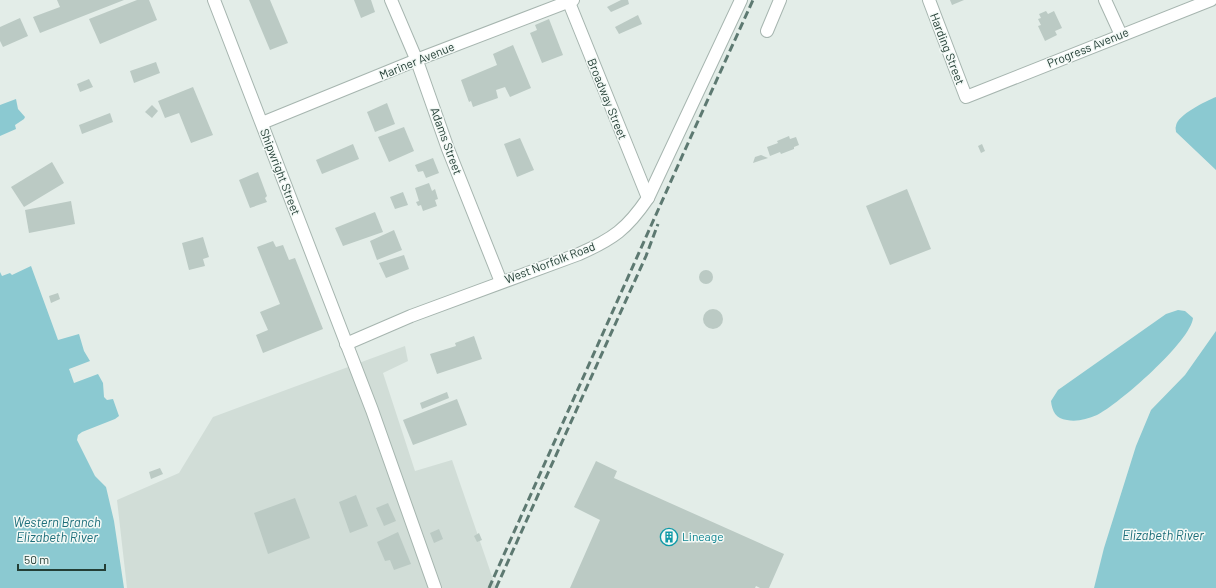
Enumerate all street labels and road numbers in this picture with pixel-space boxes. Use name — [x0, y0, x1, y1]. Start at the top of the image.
street label: Harding Street — [928, 11, 968, 87]
street label: Progress Avenue — [1045, 24, 1131, 70]
street label: Mariner Avenue — [377, 39, 456, 82]
street label: Broadway Street — [585, 56, 631, 141]
street label: Adams Street — [428, 105, 466, 176]
street label: Shipwright Street — [258, 126, 304, 217]
street label: West Norfolk Road — [502, 238, 597, 286]

